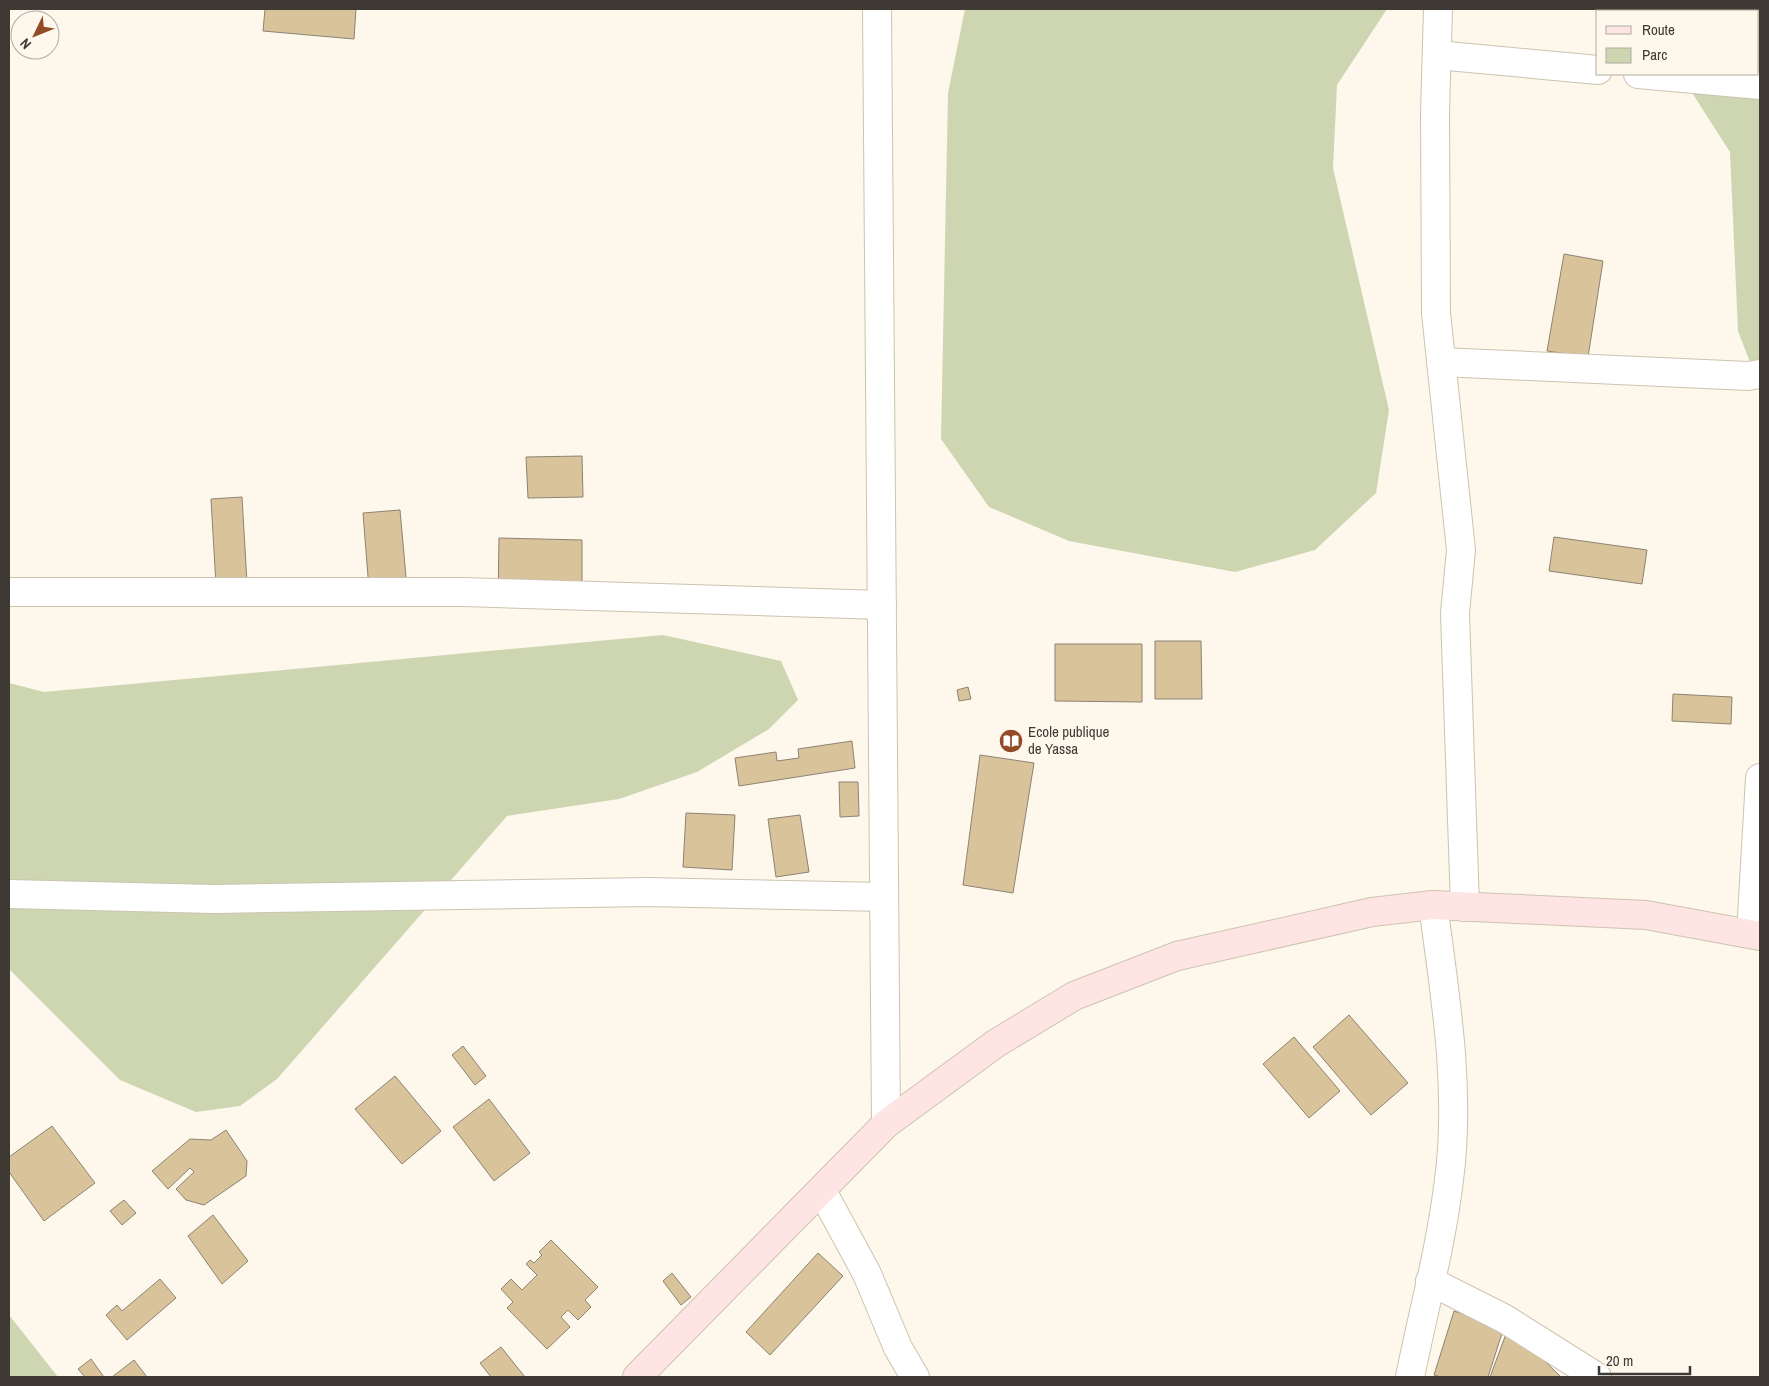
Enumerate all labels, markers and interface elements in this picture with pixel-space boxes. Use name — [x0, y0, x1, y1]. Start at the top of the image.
north arrow — [10, 10, 60, 60]
legend — [1596, 10, 1759, 75]
text: Route — [1642, 19, 1675, 40]
text: N — [16, 35, 35, 53]
text: Parc — [1642, 44, 1667, 65]
place label: Ecole publique de Yassa — [1028, 721, 1110, 759]
library icon: Ecole publique de Yassa — [998, 728, 1024, 754]
scale bar — [1599, 1344, 1690, 1376]
text: 20 m — [1606, 1350, 1633, 1371]

